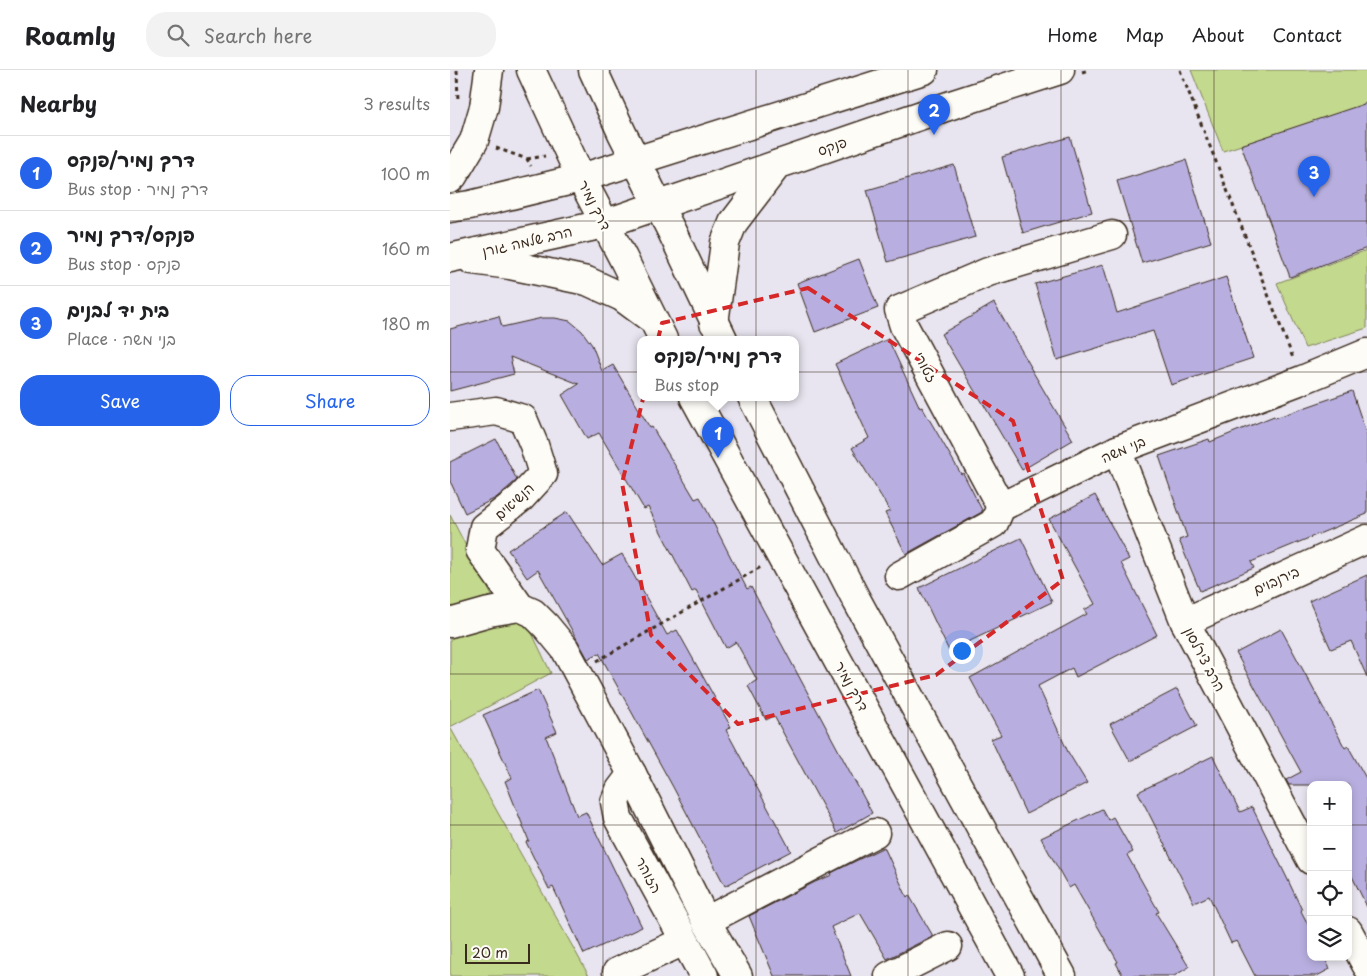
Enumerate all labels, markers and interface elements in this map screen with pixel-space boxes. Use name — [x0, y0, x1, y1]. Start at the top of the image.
search box — [146, 12, 496, 57]
text: Roamly — [25, 17, 116, 53]
icon: search — [164, 21, 192, 49]
text: Search here — [204, 21, 312, 49]
text: Home — [1047, 21, 1097, 48]
text: Map — [1125, 21, 1164, 48]
text: About — [1192, 21, 1244, 48]
text: Contact — [1272, 21, 1342, 48]
text: Nearby — [20, 87, 97, 119]
text: 3 results — [363, 91, 430, 115]
pin: 2 — [918, 94, 950, 135]
street label: פנקס — [814, 131, 850, 161]
text: דרך נמיר/פנקס — [67, 145, 195, 173]
pin: 3 — [1298, 156, 1330, 197]
text: 1 — [32, 161, 40, 185]
text: 100 m — [381, 161, 430, 185]
text: Bus stop · דרך נמיר — [67, 176, 208, 200]
street label: דרך נמיר — [573, 176, 617, 234]
text: פנקס/דרך נמיר — [67, 220, 195, 248]
street label: הרב שלמה גורן — [480, 220, 574, 262]
text: 2 — [30, 236, 42, 260]
text: 160 m — [382, 236, 430, 260]
text: Bus stop · פנקס — [67, 251, 181, 275]
text: בית יד לבנים — [67, 295, 169, 323]
text: 3 — [31, 311, 41, 335]
text: 180 m — [382, 311, 430, 335]
text: Place · בני משה — [67, 326, 176, 350]
popup — [637, 336, 799, 401]
text: דרך נמיר/פנקס — [654, 341, 782, 369]
street label: זטורי — [909, 348, 943, 386]
text: Bus stop — [654, 372, 719, 396]
button: Save — [20, 375, 220, 426]
button: Share — [230, 375, 430, 426]
pin: 1 — [702, 417, 734, 458]
street label: בני משה — [1098, 430, 1148, 468]
street label: הנשיאים — [490, 478, 538, 524]
street label: בירנבוים — [1250, 561, 1302, 599]
street label: הרב צירלסון — [1179, 623, 1231, 695]
your location — [949, 638, 975, 664]
street label: דרך נמיר — [830, 657, 874, 715]
map controls — [1307, 781, 1352, 961]
button: + — [1307, 781, 1352, 826]
button: − — [1307, 826, 1352, 871]
street label: הזוהר — [631, 853, 667, 897]
button: locate — [1307, 871, 1352, 916]
button: layers — [1307, 916, 1352, 961]
scale bar — [465, 941, 530, 964]
text: 20 m — [472, 942, 508, 963]

